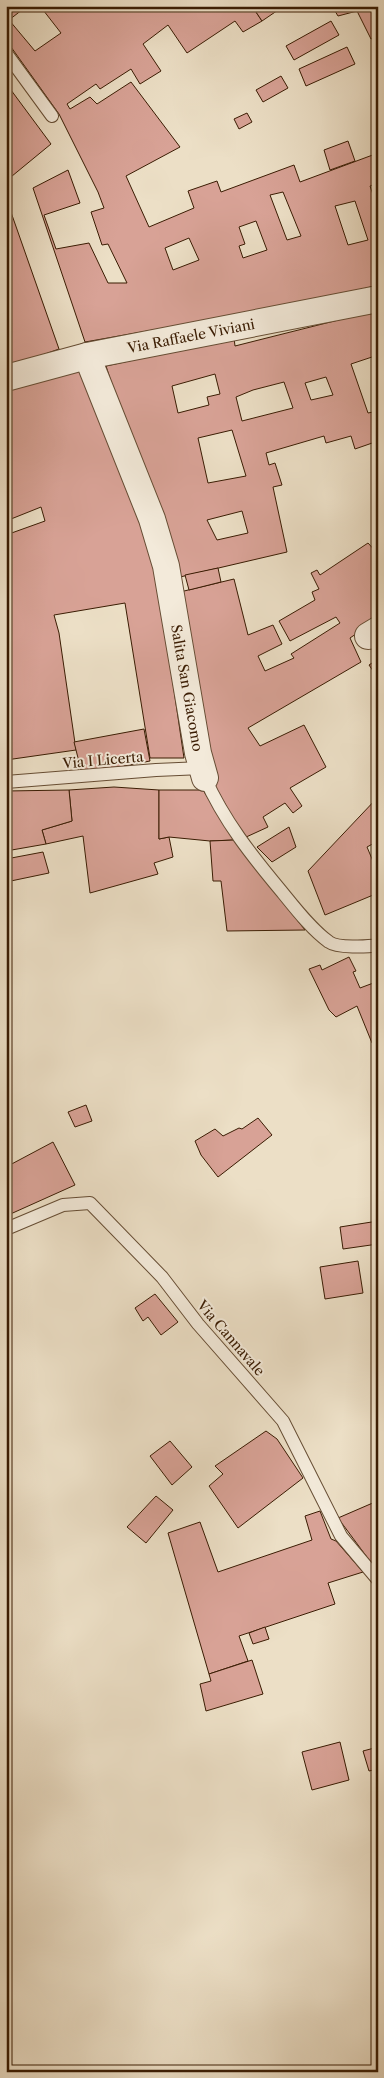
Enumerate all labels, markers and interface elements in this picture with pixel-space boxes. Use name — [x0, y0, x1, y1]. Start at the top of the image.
street label: Via Raffaele Viviani — [125, 315, 256, 357]
street label: Salita San Giacomo — [167, 623, 207, 753]
street label: Via I Licerta — [61, 747, 145, 773]
street label: Via Cannavale — [193, 1296, 269, 1380]

